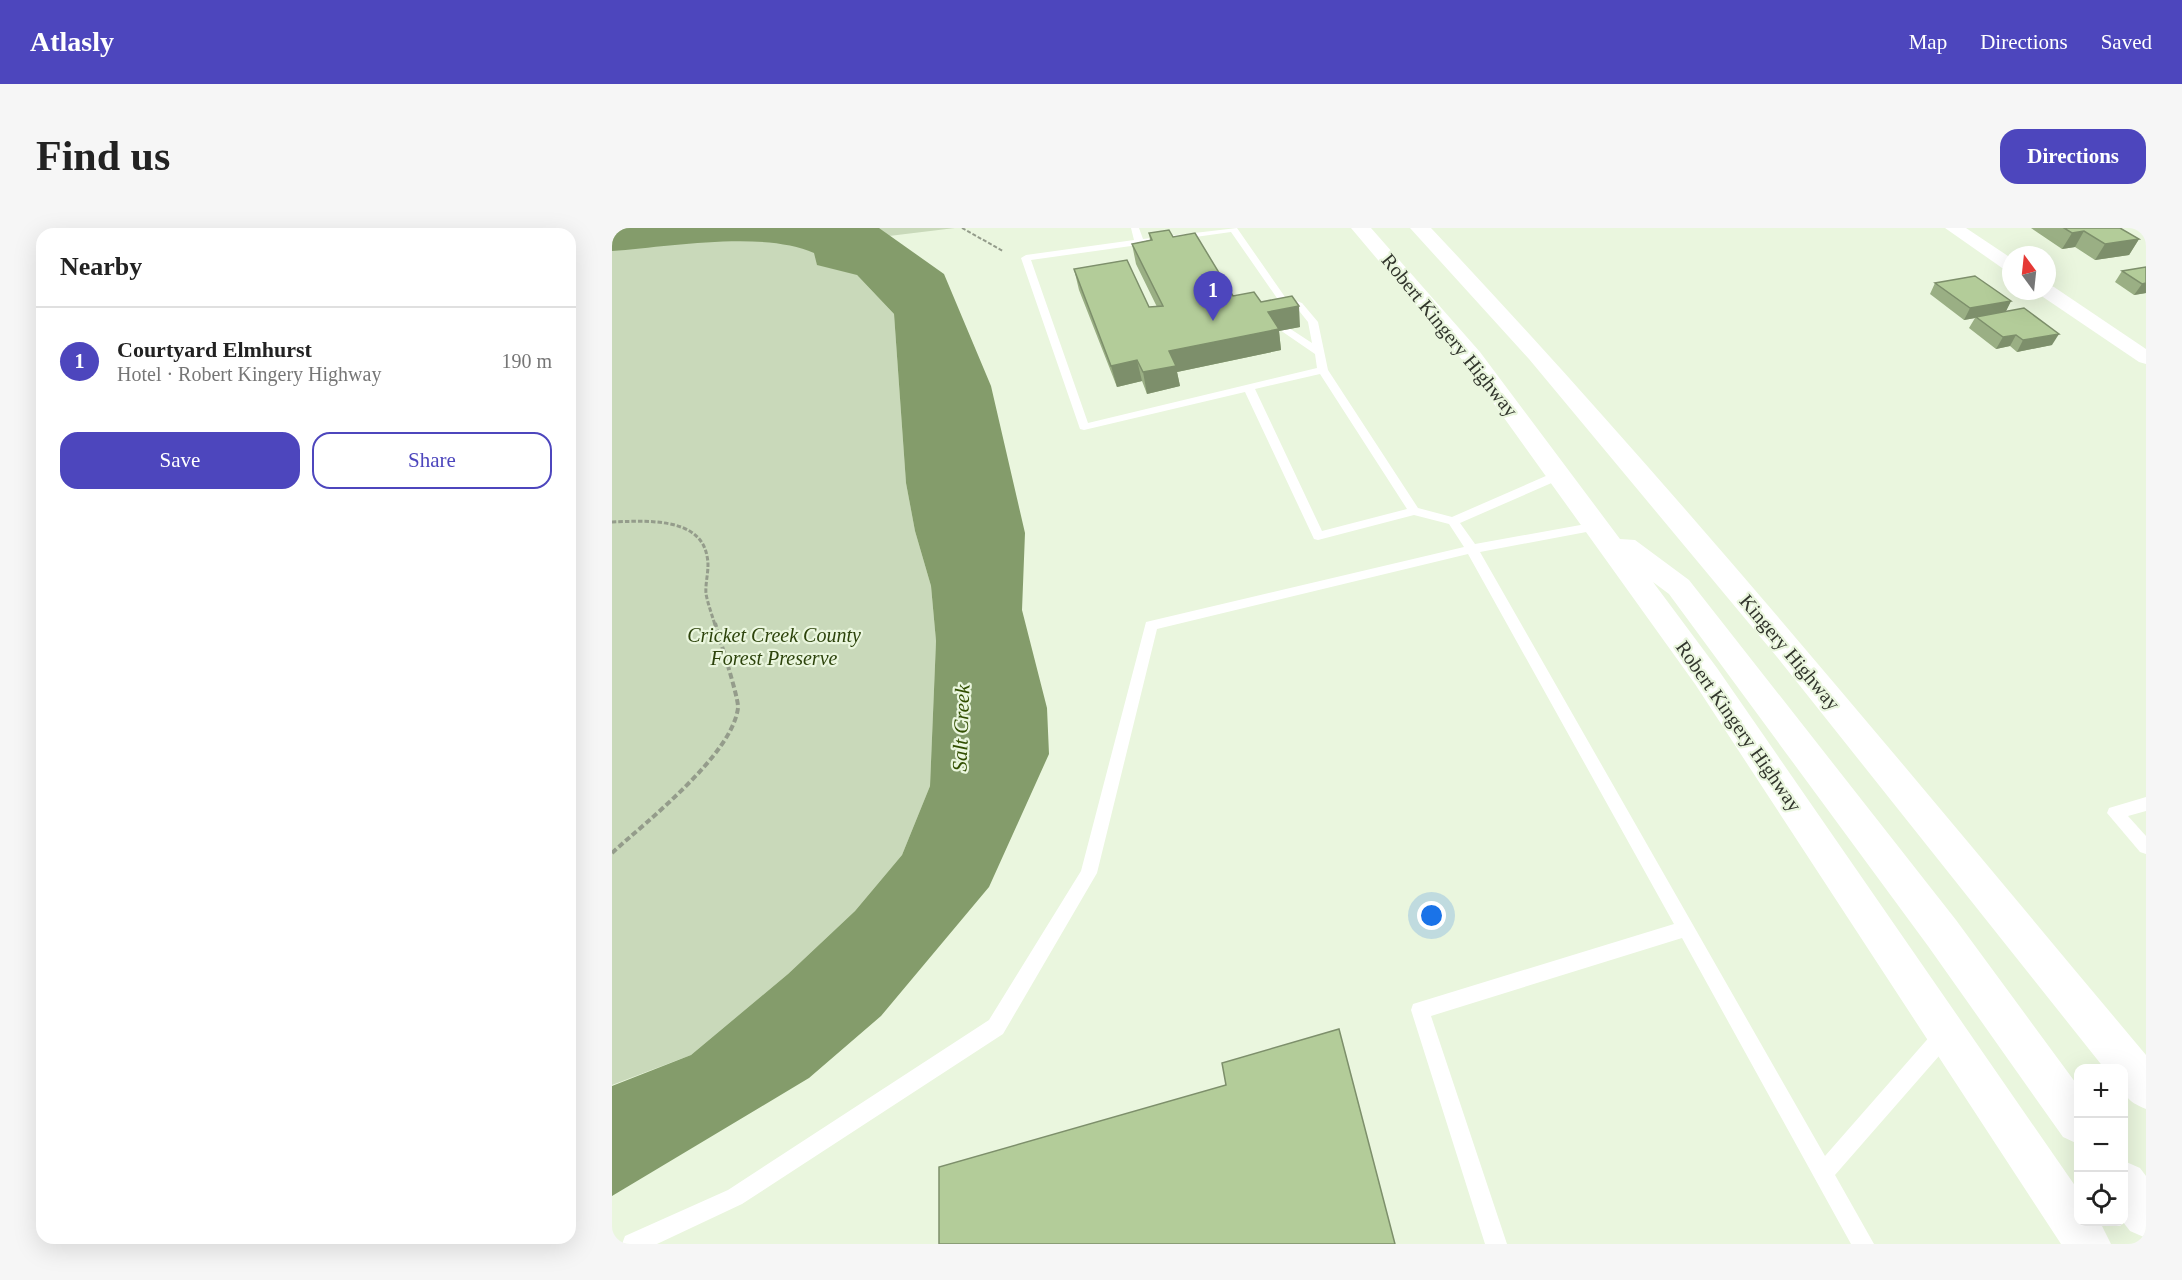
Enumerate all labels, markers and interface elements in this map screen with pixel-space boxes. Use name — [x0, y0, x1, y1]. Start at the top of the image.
text: Atlasly — [30, 26, 114, 57]
text: Map — [1909, 30, 1947, 54]
text: Directions — [1980, 30, 2068, 54]
text: Saved — [2101, 30, 2152, 54]
button: Directions — [2000, 129, 2146, 184]
text: Find us — [36, 133, 170, 179]
north arrow — [2002, 246, 2056, 300]
street label: Robert Kingery Highway — [1377, 249, 1523, 422]
text: Nearby — [60, 252, 142, 281]
pin: 1 — [1194, 272, 1232, 321]
text: Courtyard Elmhurst — [117, 337, 312, 362]
text: 1 — [75, 350, 85, 372]
text: 190 m — [501, 350, 552, 372]
text: Hotel · Robert Kingery Highway — [117, 363, 381, 385]
button: Save — [60, 432, 300, 489]
button: Share — [312, 432, 552, 489]
street label: Kingery Highway — [1735, 590, 1845, 715]
park label: Cricket Creek County Forest Preserve — [687, 624, 861, 669]
street label: Robert Kingery Highway — [1671, 636, 1806, 816]
water label: Salt Creek — [947, 683, 975, 772]
your location — [1417, 901, 1446, 930]
map controls — [2074, 1064, 2128, 1226]
button: + — [2074, 1064, 2128, 1118]
button: − — [2074, 1118, 2128, 1172]
button: locate — [2074, 1172, 2128, 1226]

